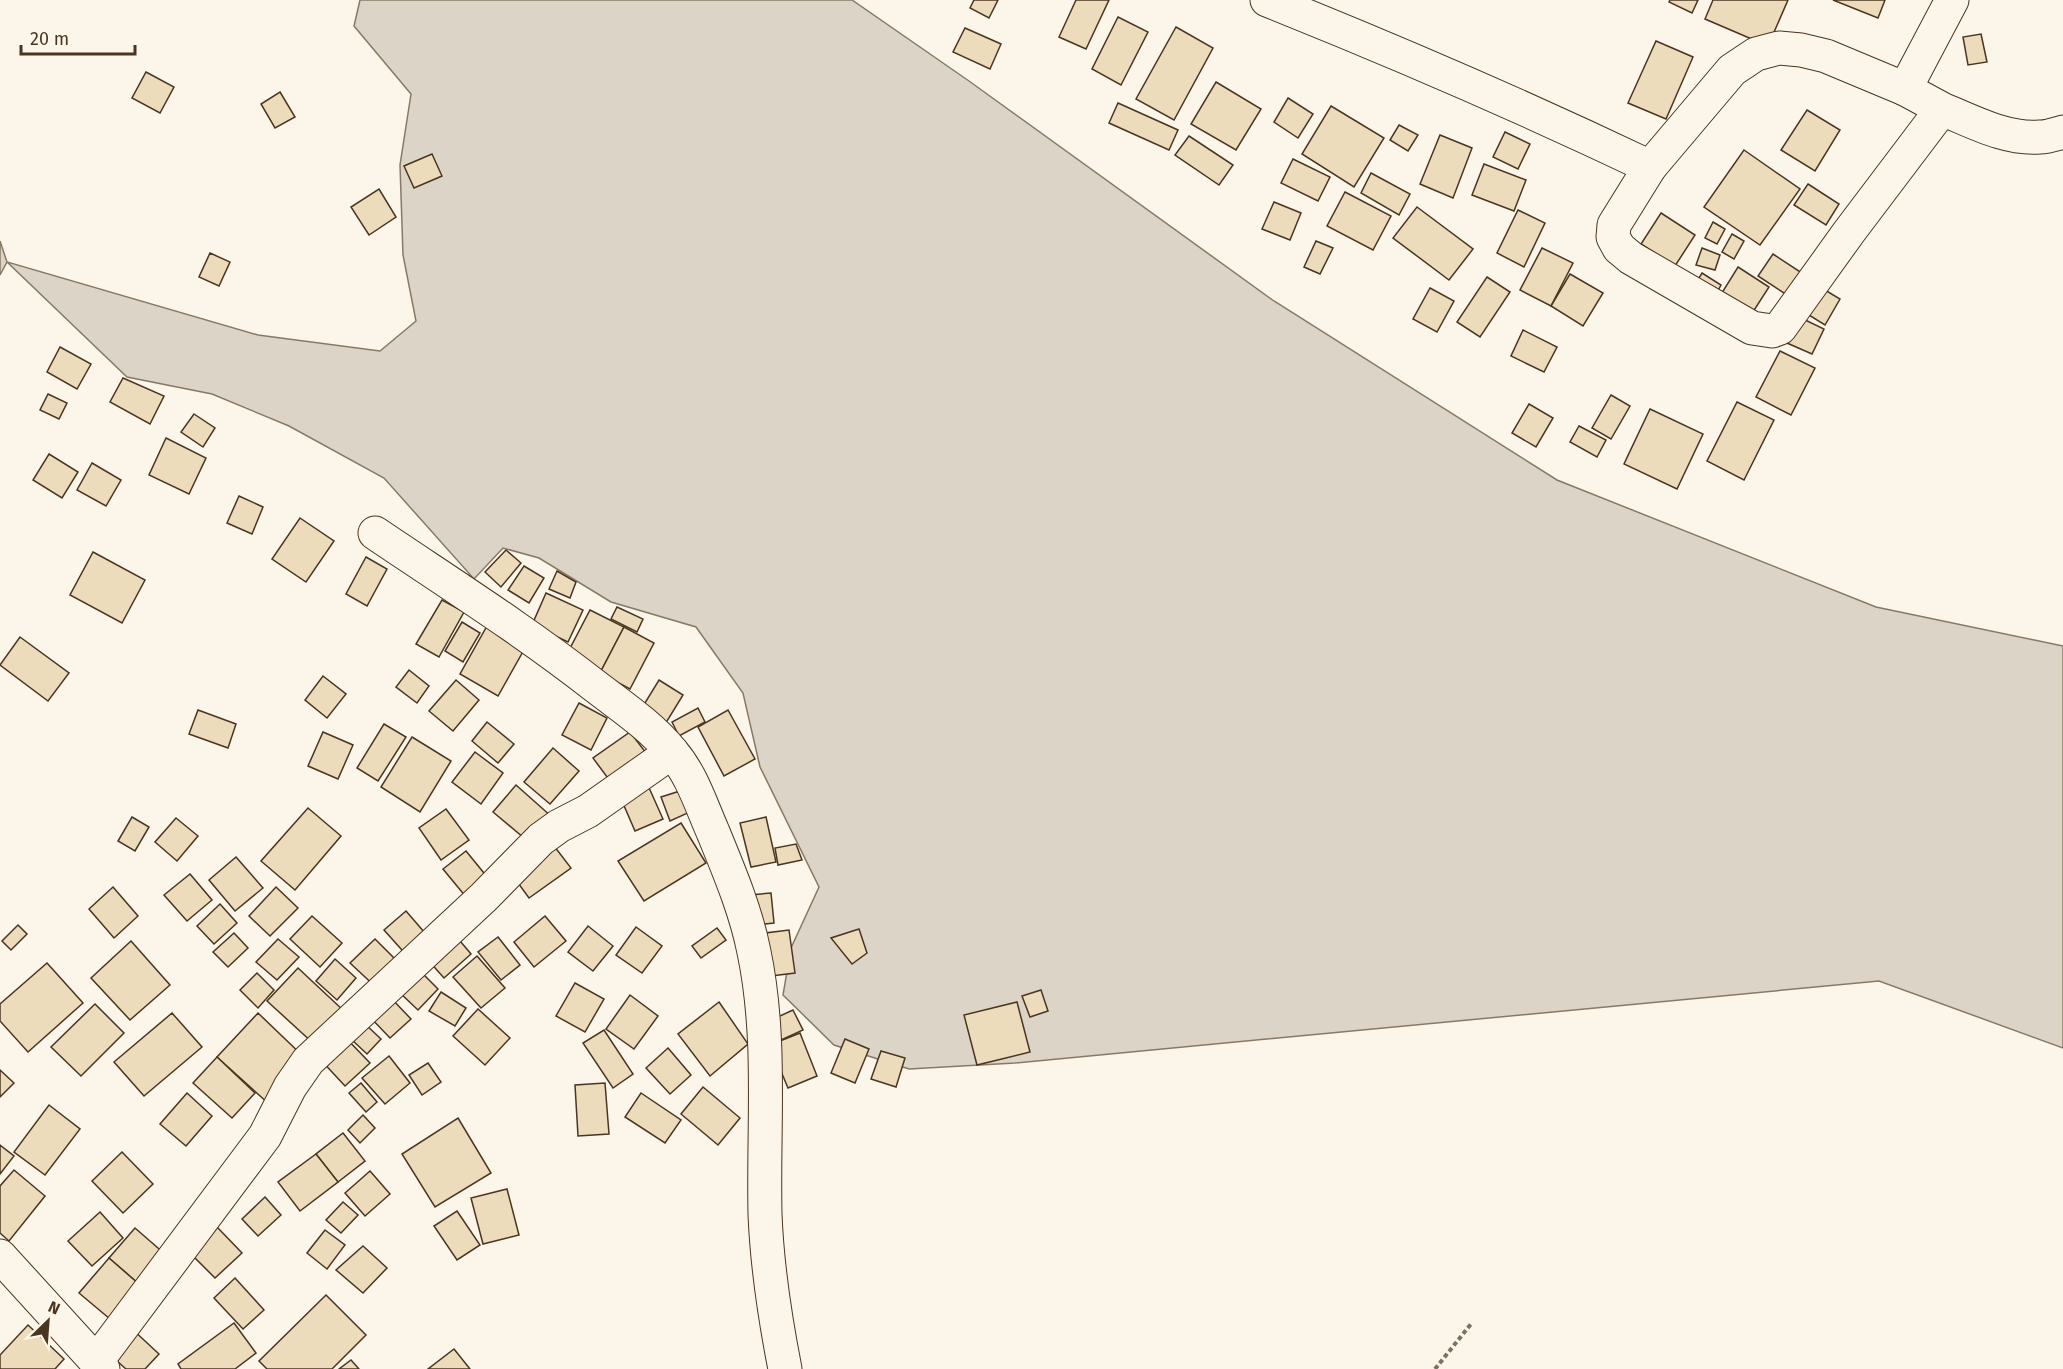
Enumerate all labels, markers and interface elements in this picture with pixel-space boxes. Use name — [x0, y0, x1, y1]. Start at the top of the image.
scale bar — [21, 18, 135, 56]
text: 20 m — [30, 28, 69, 50]
north arrow — [18, 1291, 78, 1351]
text: N — [45, 1297, 63, 1319]

